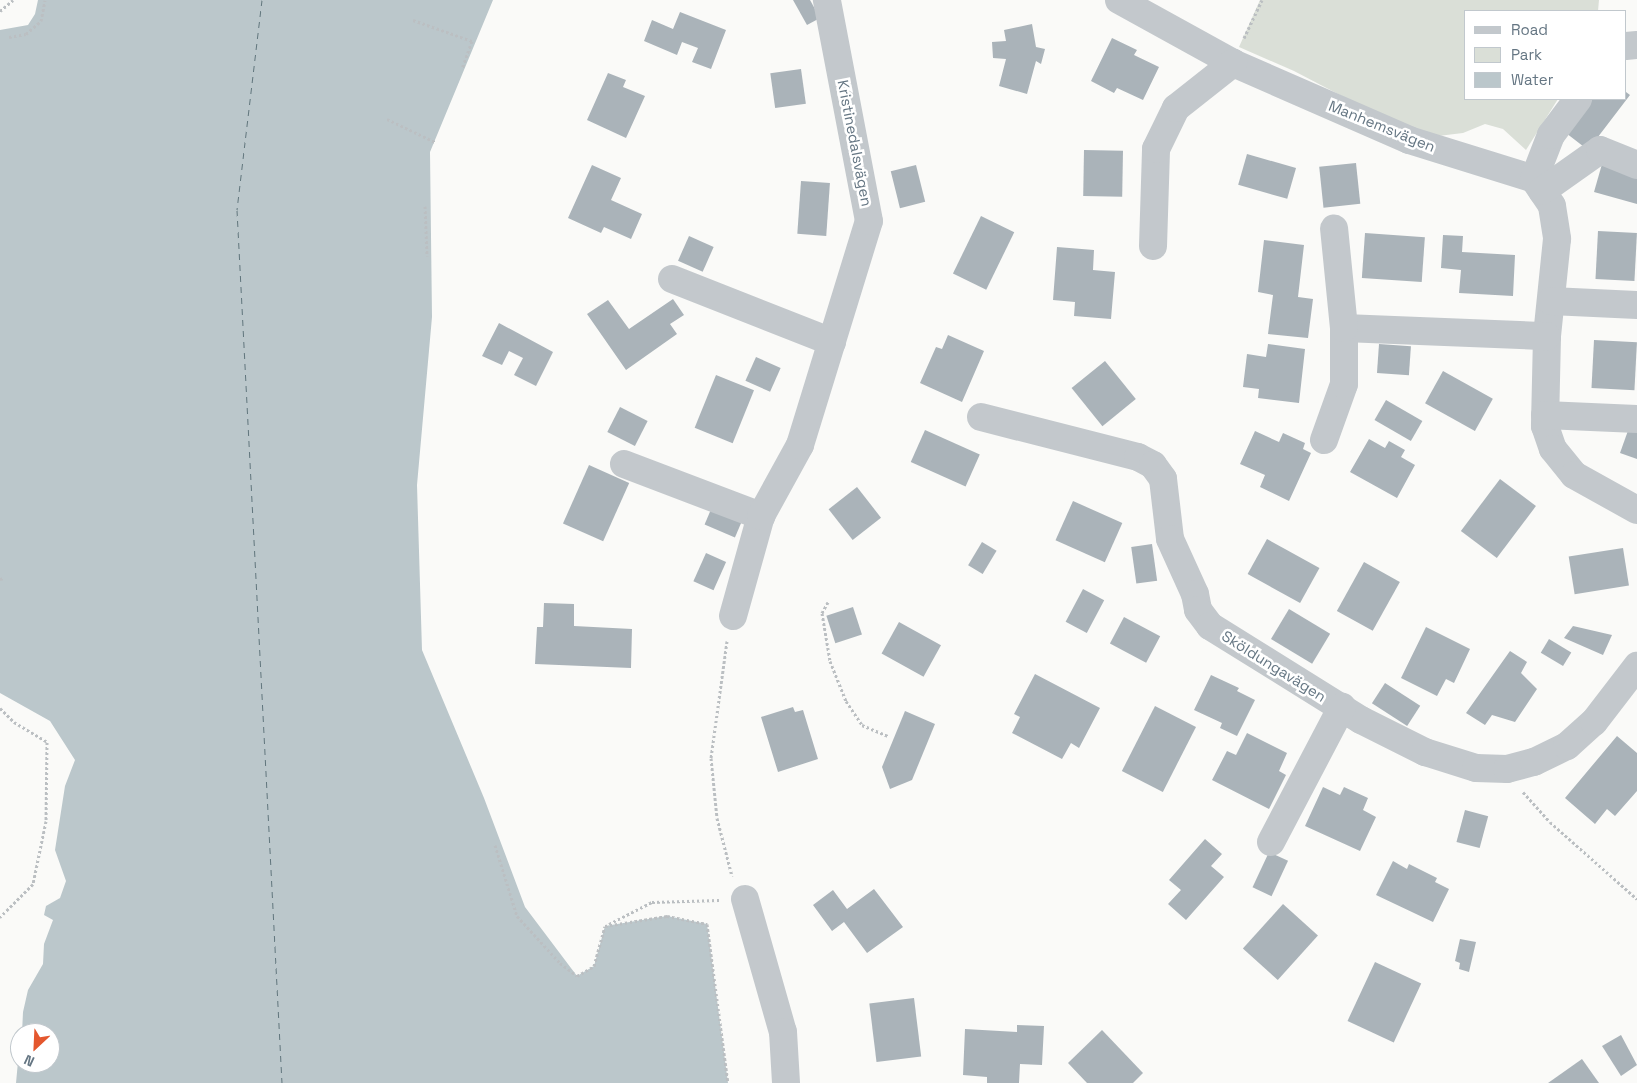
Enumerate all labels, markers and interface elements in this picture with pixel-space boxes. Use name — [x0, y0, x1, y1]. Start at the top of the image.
legend — [1464, 10, 1627, 100]
text: Road — [1511, 20, 1548, 39]
text: Park — [1511, 45, 1542, 64]
text: Water — [1511, 70, 1553, 89]
street label: Kristinedalsvägen — [834, 78, 876, 208]
street label: Manhemsvägen — [1326, 96, 1438, 156]
street label: Sköldungavägen — [1218, 627, 1330, 705]
north arrow — [10, 1023, 60, 1073]
text: N — [21, 1051, 37, 1071]

